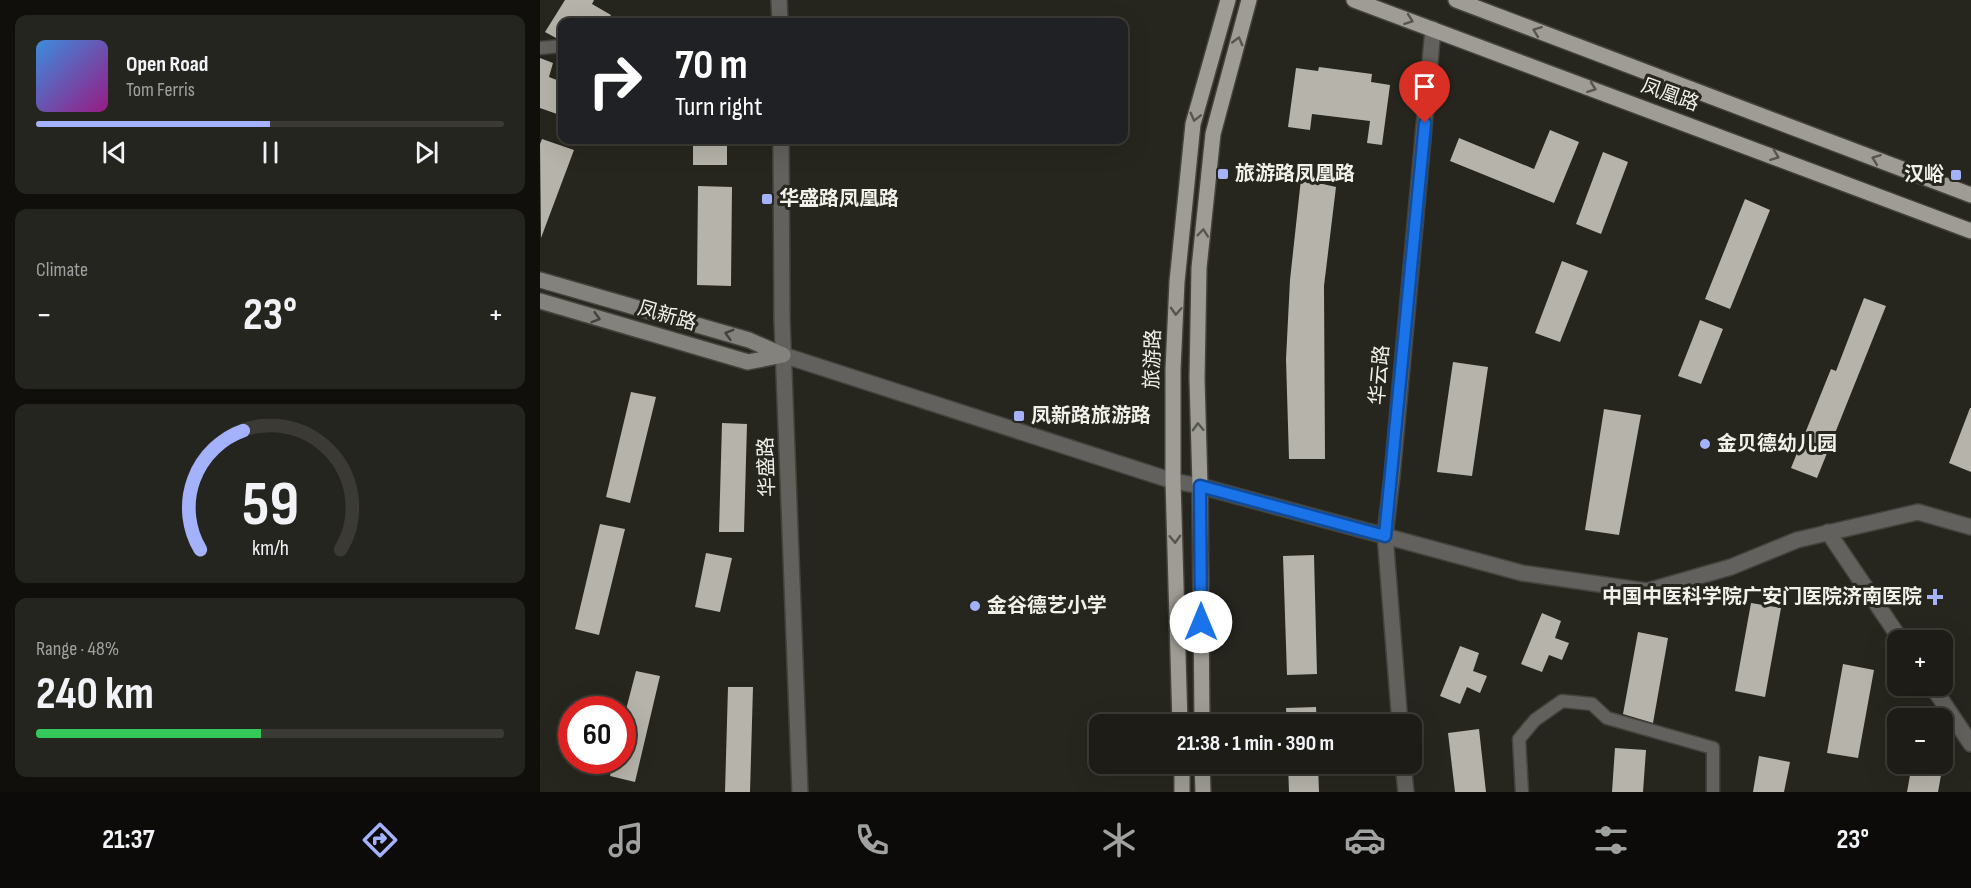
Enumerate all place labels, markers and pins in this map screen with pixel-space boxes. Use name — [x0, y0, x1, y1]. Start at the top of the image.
pin — [1399, 61, 1450, 123]
place label: 旅游路凤凰路 — [1235, 162, 1355, 186]
place label: 汉峪 — [1904, 163, 1944, 187]
marker: 旅游路凤凰路 — [1216, 167, 1230, 181]
marker: 汉峪 — [1949, 168, 1963, 182]
place label: 华盛路凤凰路 — [779, 187, 899, 211]
marker: 华盛路凤凰路 — [760, 192, 774, 206]
place label: 凤新路旅游路 — [1031, 404, 1151, 428]
marker: 凤新路旅游路 — [1012, 409, 1026, 423]
place label: 金贝德幼儿园 — [1717, 432, 1837, 456]
marker: 金贝德幼儿园 — [1698, 437, 1712, 451]
place label: 中国中医科学院广安门医院济南医院 — [1602, 585, 1922, 609]
marker: 中国中医科学院广安门医院济南医院 — [1926, 588, 1944, 606]
place label: 金谷德艺小学 — [987, 594, 1107, 618]
marker: 金谷德艺小学 — [968, 599, 982, 613]

